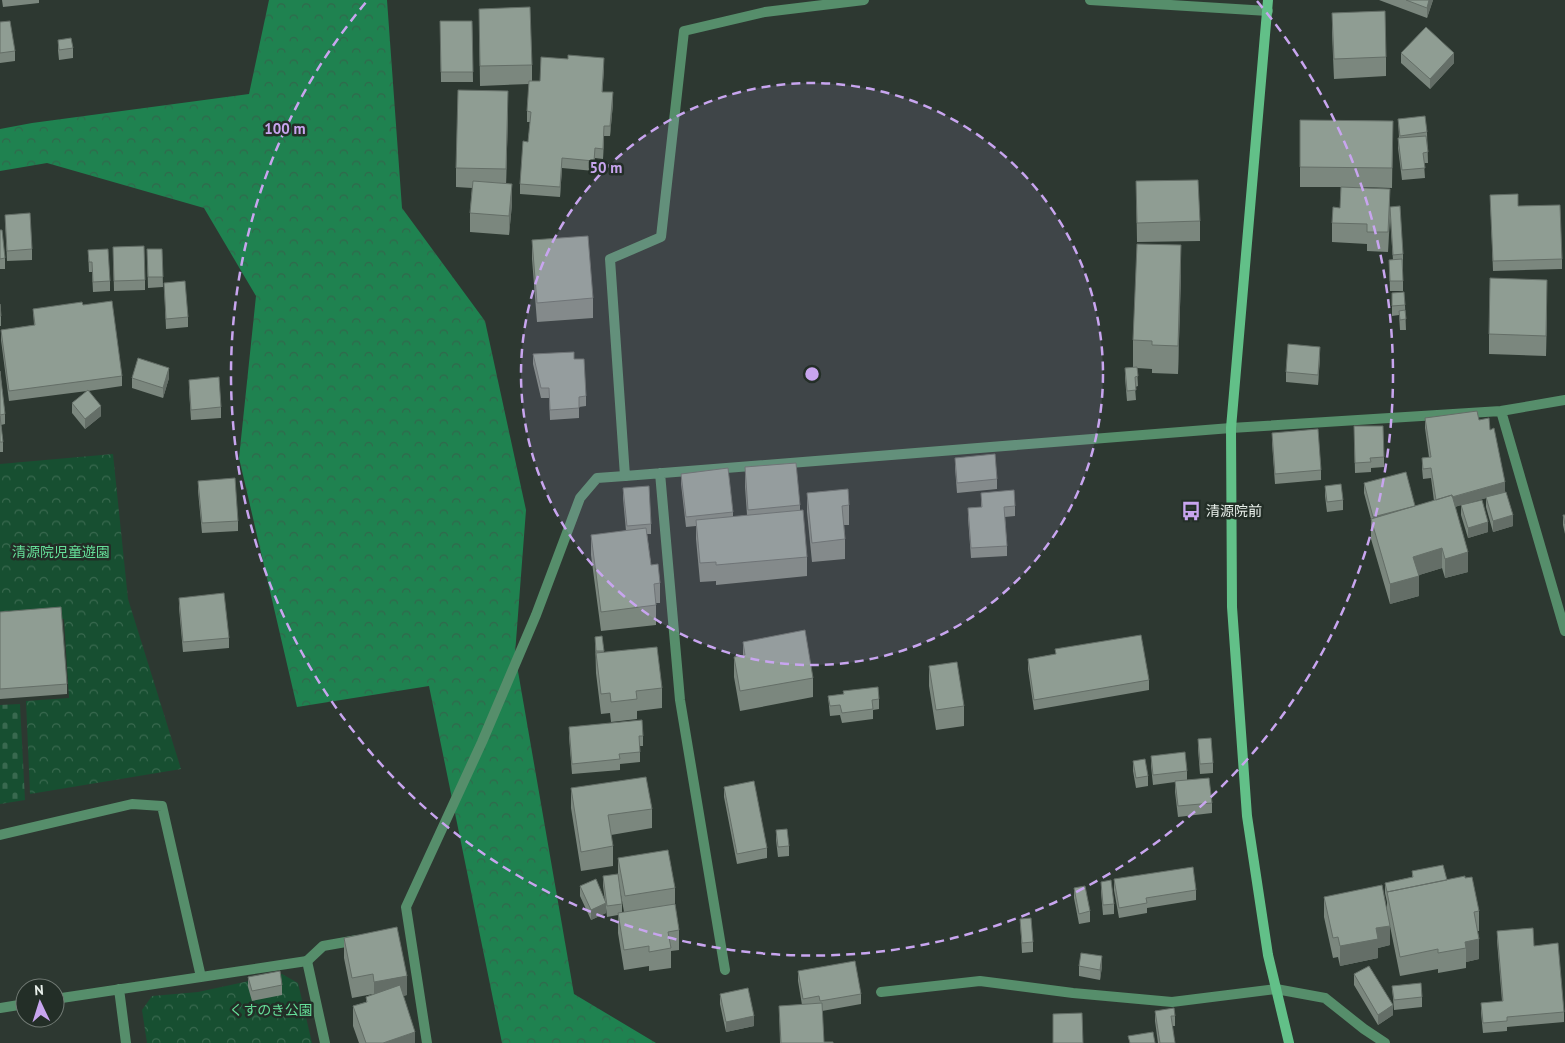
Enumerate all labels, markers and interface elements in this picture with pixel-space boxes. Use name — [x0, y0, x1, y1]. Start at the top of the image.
text: 100 m — [264, 119, 306, 138]
text: 50 m — [590, 158, 622, 177]
centre of rings — [803, 365, 821, 383]
bus stop icon: 清源院前 — [1180, 500, 1202, 522]
place label: 清源院前 — [1206, 502, 1262, 520]
park label: 清源院児童遊園 — [12, 543, 110, 561]
north arrow — [15, 978, 65, 1028]
text: N — [34, 981, 44, 999]
park label: くすのき公園 — [229, 1001, 313, 1019]

